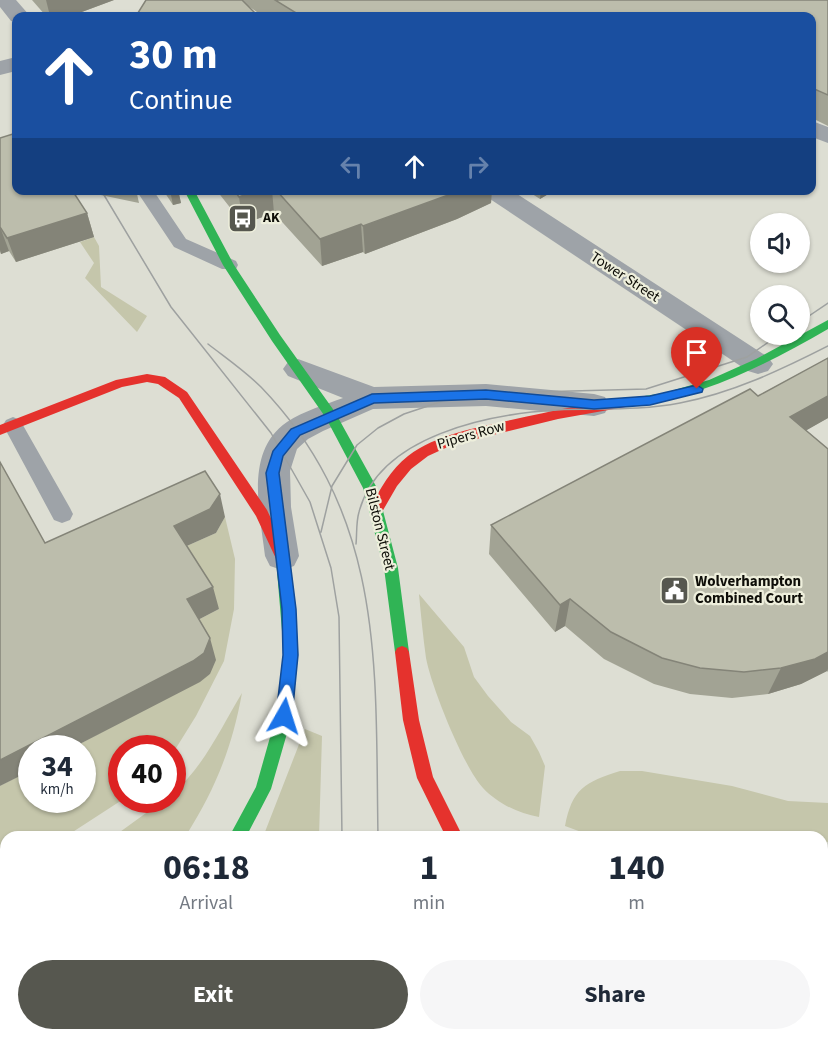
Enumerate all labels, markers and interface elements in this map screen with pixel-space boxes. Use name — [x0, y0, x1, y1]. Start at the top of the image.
text: 30 m — [129, 25, 218, 85]
icon: ahead — [30, 36, 108, 114]
text: Continue — [129, 81, 232, 120]
icon: left — [335, 150, 368, 183]
icon: ahead — [398, 150, 431, 183]
icon: right — [461, 150, 494, 183]
bus stop icon: AK — [226, 202, 258, 234]
place label: AK — [262, 208, 280, 228]
map controls — [750, 213, 810, 345]
button: sound — [750, 213, 810, 273]
street label: Tower Street — [586, 247, 664, 307]
button: search — [750, 285, 810, 345]
pin — [671, 327, 722, 389]
icon: arrive — [680, 336, 713, 369]
street label: Pipers Row — [435, 415, 508, 455]
street label: Bilston Street — [360, 486, 400, 572]
place label: Wolverhampton Combined Court — [695, 571, 803, 609]
public building icon: Wolverhampton Combined Court — [658, 574, 690, 606]
position arrow — [252, 684, 316, 748]
speed limit sign: 40 — [108, 735, 186, 813]
text: 34 — [41, 745, 73, 788]
text: km/h — [40, 779, 74, 800]
text: 06:18 — [163, 842, 250, 893]
text: 1 — [419, 842, 438, 893]
text: 140 — [608, 842, 665, 893]
text: Arrival — [179, 889, 233, 917]
text: min — [413, 889, 445, 917]
text: m — [628, 889, 645, 917]
button: Exit — [18, 960, 408, 1029]
button: Share — [420, 960, 810, 1029]

